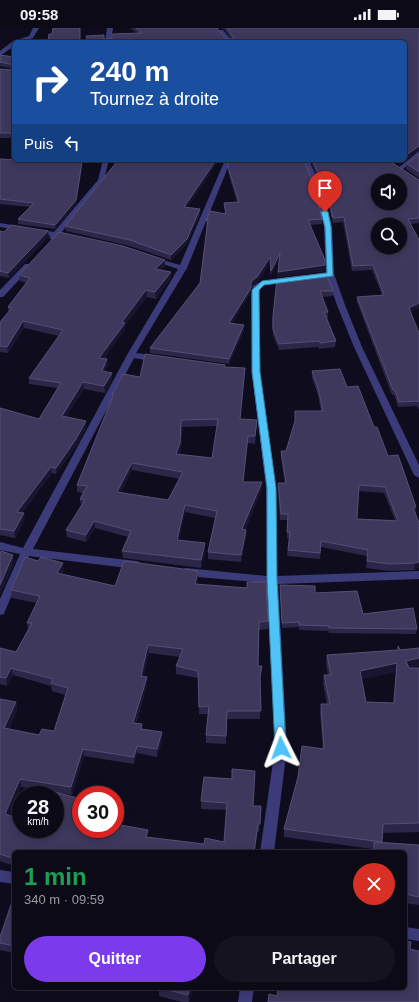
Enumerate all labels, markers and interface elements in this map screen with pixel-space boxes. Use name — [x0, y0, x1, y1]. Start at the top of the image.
text: 09:58 — [20, 6, 58, 23]
icon: right — [24, 56, 76, 108]
text: 240 m — [90, 56, 169, 87]
text: Tournez à droite — [90, 89, 219, 109]
icon: left — [61, 132, 83, 154]
text: Puis — [24, 135, 53, 152]
pin — [308, 171, 342, 212]
map controls — [371, 174, 407, 254]
button: sound — [371, 174, 407, 210]
icon: arrive — [314, 177, 336, 199]
button: search — [371, 218, 407, 254]
position arrow — [260, 727, 302, 769]
speed limit sign: 30 — [72, 786, 124, 838]
text: 28 — [27, 796, 49, 818]
text: km/h — [27, 816, 49, 827]
text: 1 min — [24, 863, 87, 890]
button: close — [353, 863, 395, 905]
text: 340 m · 09:59 — [24, 892, 104, 907]
button: Quitter — [24, 936, 206, 982]
button: Partager — [214, 936, 395, 982]

